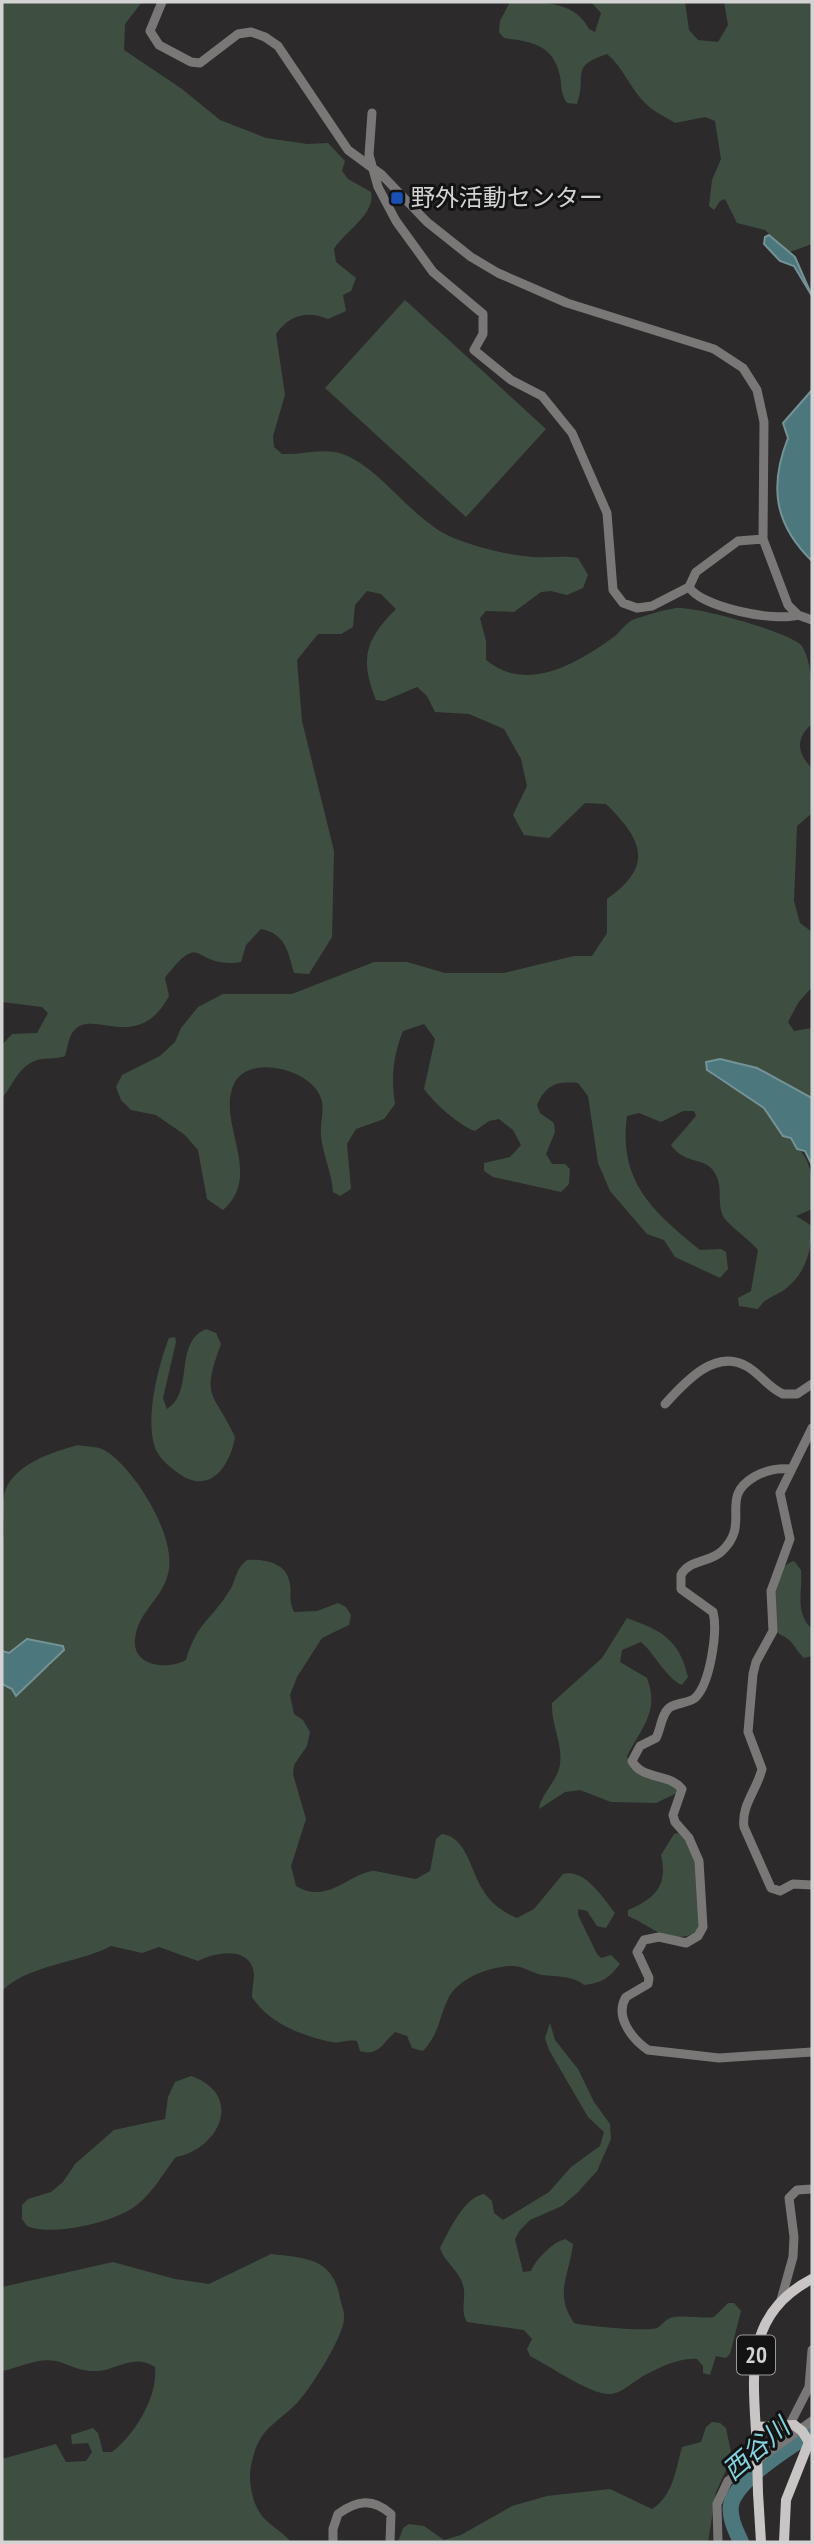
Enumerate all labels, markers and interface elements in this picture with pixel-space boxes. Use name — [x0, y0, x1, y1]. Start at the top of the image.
place label: 野外活動センター — [411, 182, 603, 213]
marker: 野外活動センター — [389, 190, 405, 206]
road number: 20 — [737, 2336, 775, 2374]
water label: 西谷川 — [715, 2409, 798, 2487]

